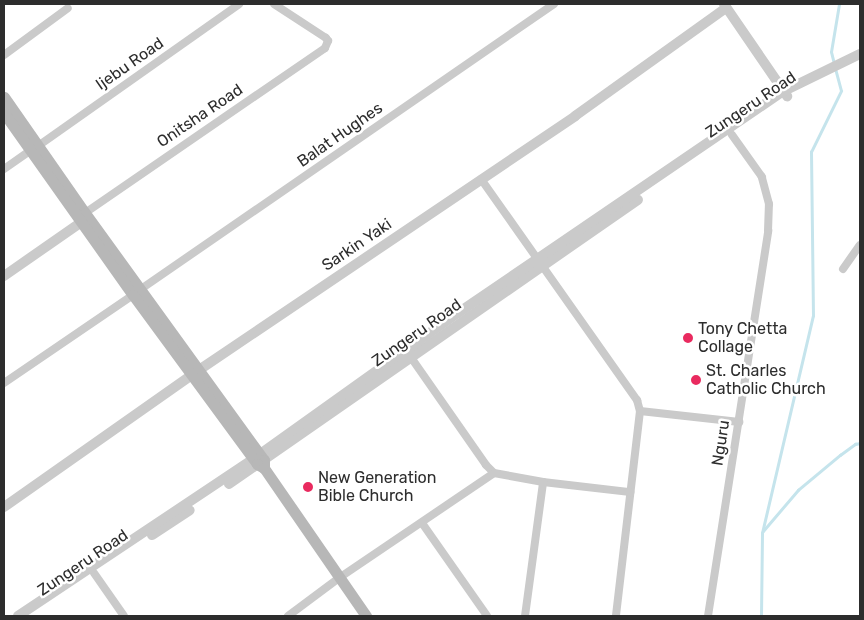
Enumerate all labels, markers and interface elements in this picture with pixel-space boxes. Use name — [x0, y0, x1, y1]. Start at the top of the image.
street label: Ijebu Road — [92, 34, 168, 94]
street label: Zungeru Road — [702, 68, 800, 142]
street label: Onitsha Road — [153, 80, 247, 152]
street label: Balat Hughes — [294, 99, 386, 171]
street label: Sarkin Yaki — [318, 215, 396, 275]
street label: Zungeru Road — [369, 295, 465, 371]
place label: Tony Chetta Collage — [698, 319, 788, 357]
marker: Tony Chetta Collage — [682, 332, 694, 344]
place label: St. Charles Catholic Church — [706, 361, 826, 399]
marker: St. Charles Catholic Church — [690, 374, 702, 386]
street label: Nguru — [708, 419, 734, 467]
place label: New Generation Bible Church — [318, 468, 437, 506]
marker: New Generation Bible Church — [302, 481, 314, 493]
street label: Zungeru Road — [34, 526, 132, 600]

